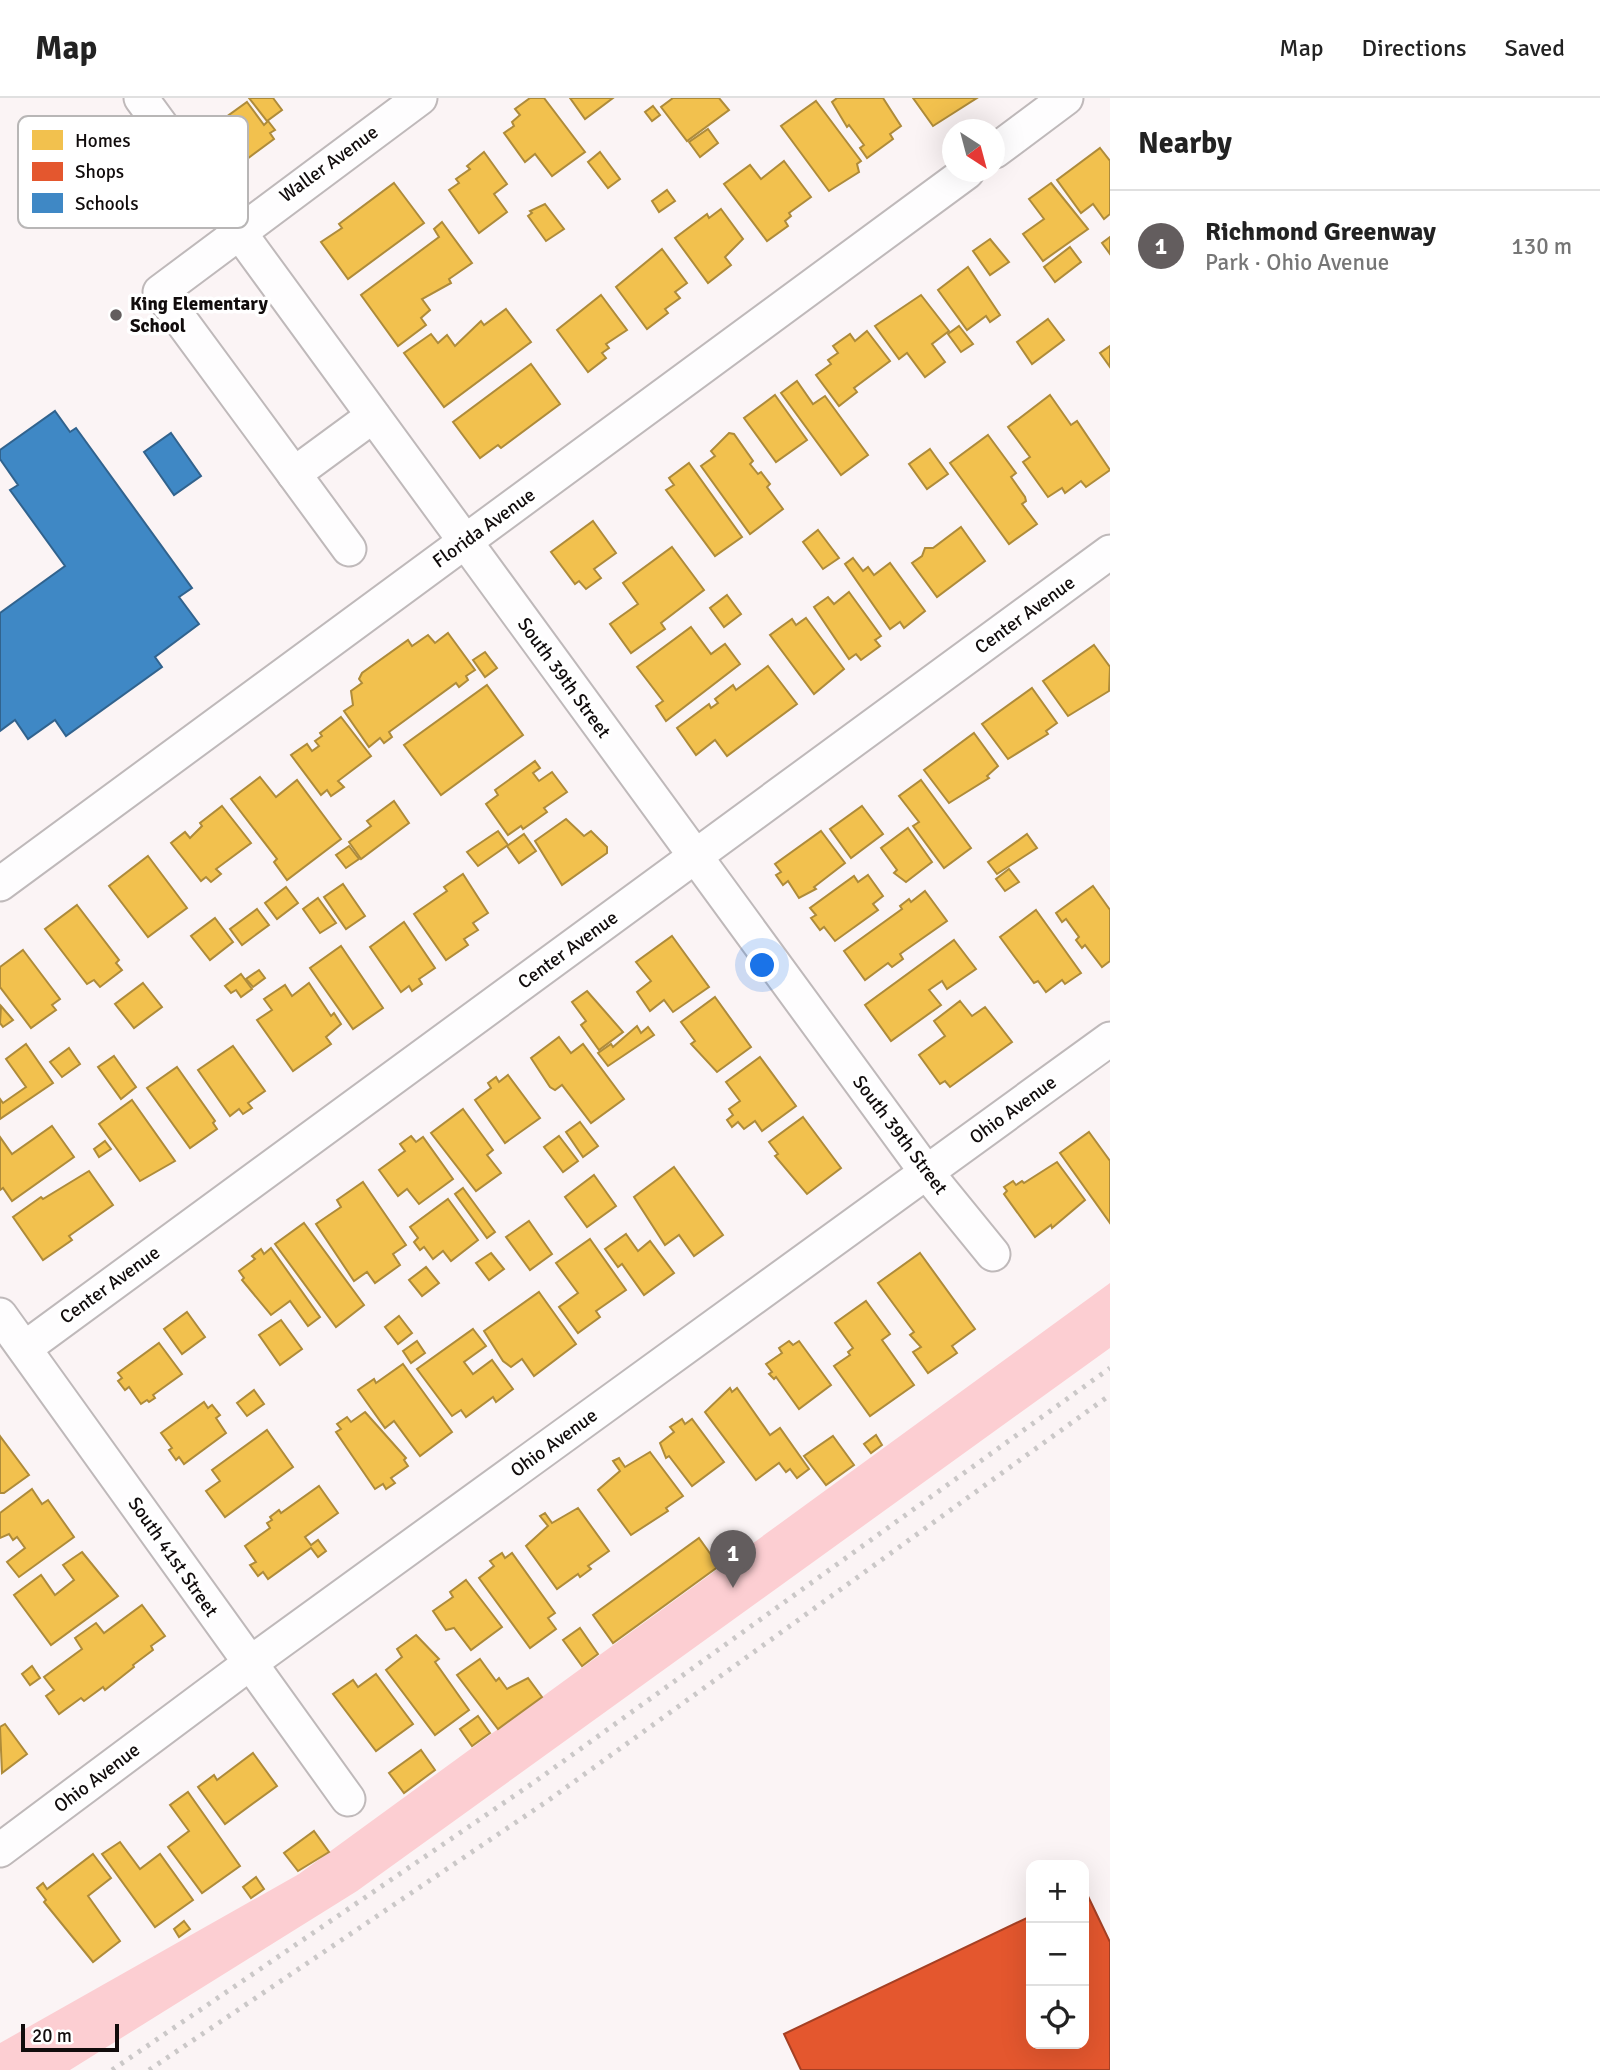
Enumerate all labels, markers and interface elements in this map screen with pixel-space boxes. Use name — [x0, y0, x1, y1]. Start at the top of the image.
text: Map — [35, 28, 97, 69]
text: Map — [1279, 33, 1324, 63]
text: Directions — [1362, 33, 1467, 63]
text: Saved — [1505, 33, 1565, 63]
legend — [18, 116, 248, 228]
north arrow — [942, 119, 1005, 182]
street label: Waller Avenue — [275, 120, 383, 208]
text: Nearby — [1138, 125, 1232, 162]
text: Homes — [75, 129, 131, 153]
text: Shops — [75, 160, 124, 184]
text: Schools — [75, 192, 139, 216]
text: Richmond Greenway — [1205, 216, 1436, 248]
text: 1 — [1155, 232, 1167, 261]
text: 130 m — [1511, 232, 1572, 261]
text: Park · Ohio Avenue — [1205, 248, 1389, 277]
place label: King Elementary School — [130, 292, 269, 338]
marker: King Elementary School — [108, 307, 124, 323]
street label: Florida Avenue — [428, 483, 540, 573]
street label: Center Avenue — [970, 571, 1080, 659]
street label: South 39th Street — [512, 613, 616, 743]
street label: Center Avenue — [513, 906, 623, 994]
your location — [745, 948, 779, 982]
street label: Ohio Avenue — [965, 1070, 1061, 1150]
street label: South 39th Street — [847, 1071, 953, 1200]
street label: Center Avenue — [55, 1241, 165, 1329]
street label: Ohio Avenue — [506, 1403, 602, 1483]
street label: South 41st Street — [123, 1492, 224, 1622]
pin: 1 — [710, 1530, 756, 1588]
street label: Ohio Avenue — [49, 1738, 145, 1818]
map controls — [1026, 1860, 1089, 2049]
button: + — [1026, 1860, 1089, 1923]
button: − — [1026, 1923, 1089, 1986]
button: locate — [1026, 1986, 1089, 2049]
scale bar — [21, 2021, 119, 2053]
text: 20 m — [32, 2024, 72, 2048]

